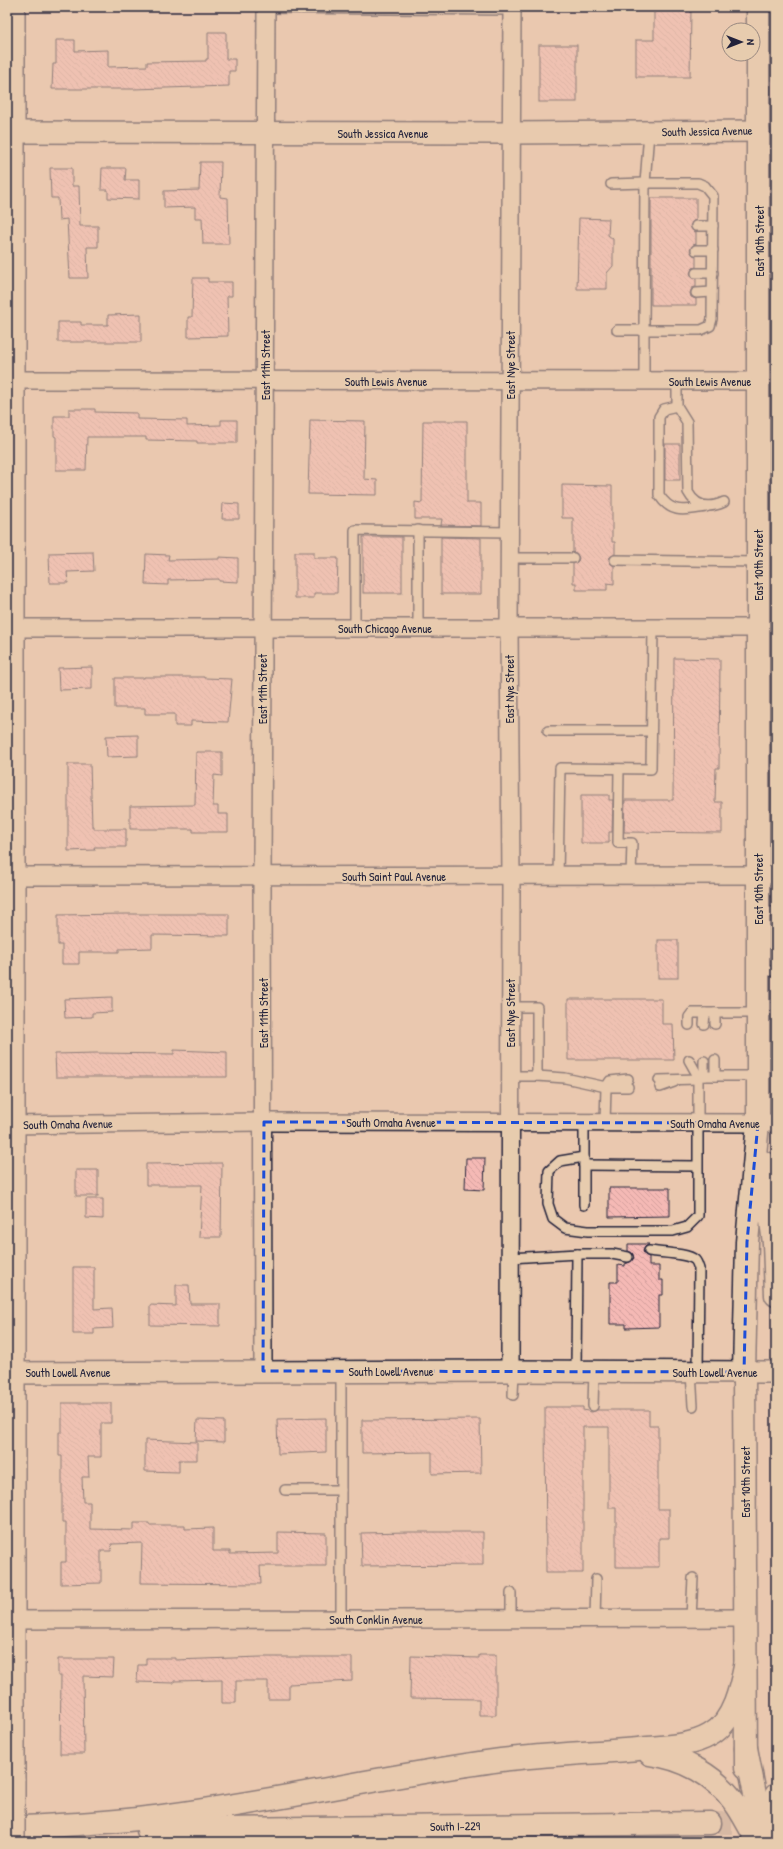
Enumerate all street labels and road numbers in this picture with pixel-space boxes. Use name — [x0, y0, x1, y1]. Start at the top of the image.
street label: South Jessica Avenue — [661, 122, 753, 140]
street label: South Jessica Avenue — [338, 125, 429, 142]
street label: East 10th Street — [751, 205, 768, 277]
street label: East 11th Street — [257, 329, 274, 400]
street label: East Nye Street — [502, 330, 519, 399]
street label: South Lewis Avenue — [345, 373, 427, 390]
street label: South Lewis Avenue — [669, 373, 751, 390]
street label: East 10th Street — [750, 529, 767, 601]
street label: South Chicago Avenue — [338, 620, 432, 637]
street label: East 11th Street — [254, 653, 271, 724]
street label: East Nye Street — [501, 654, 518, 723]
street label: East 10th Street — [750, 853, 767, 925]
street label: South Saint Paul Avenue — [342, 868, 446, 885]
street label: East 11th Street — [255, 977, 272, 1048]
street label: East Nye Street — [502, 978, 519, 1047]
street label: South Omaha Avenue — [346, 1114, 436, 1131]
street label: South Omaha Avenue — [23, 1115, 113, 1133]
street label: South Omaha Avenue — [670, 1115, 760, 1132]
street label: South Lowell Avenue — [348, 1363, 434, 1380]
street label: South Lowell Avenue — [25, 1364, 111, 1381]
street label: South Lowell Avenue — [672, 1364, 758, 1381]
street label: East 10th Street — [737, 1446, 754, 1518]
street label: South Conklin Avenue — [329, 1611, 423, 1628]
street label: South I-229 — [430, 1817, 481, 1835]

